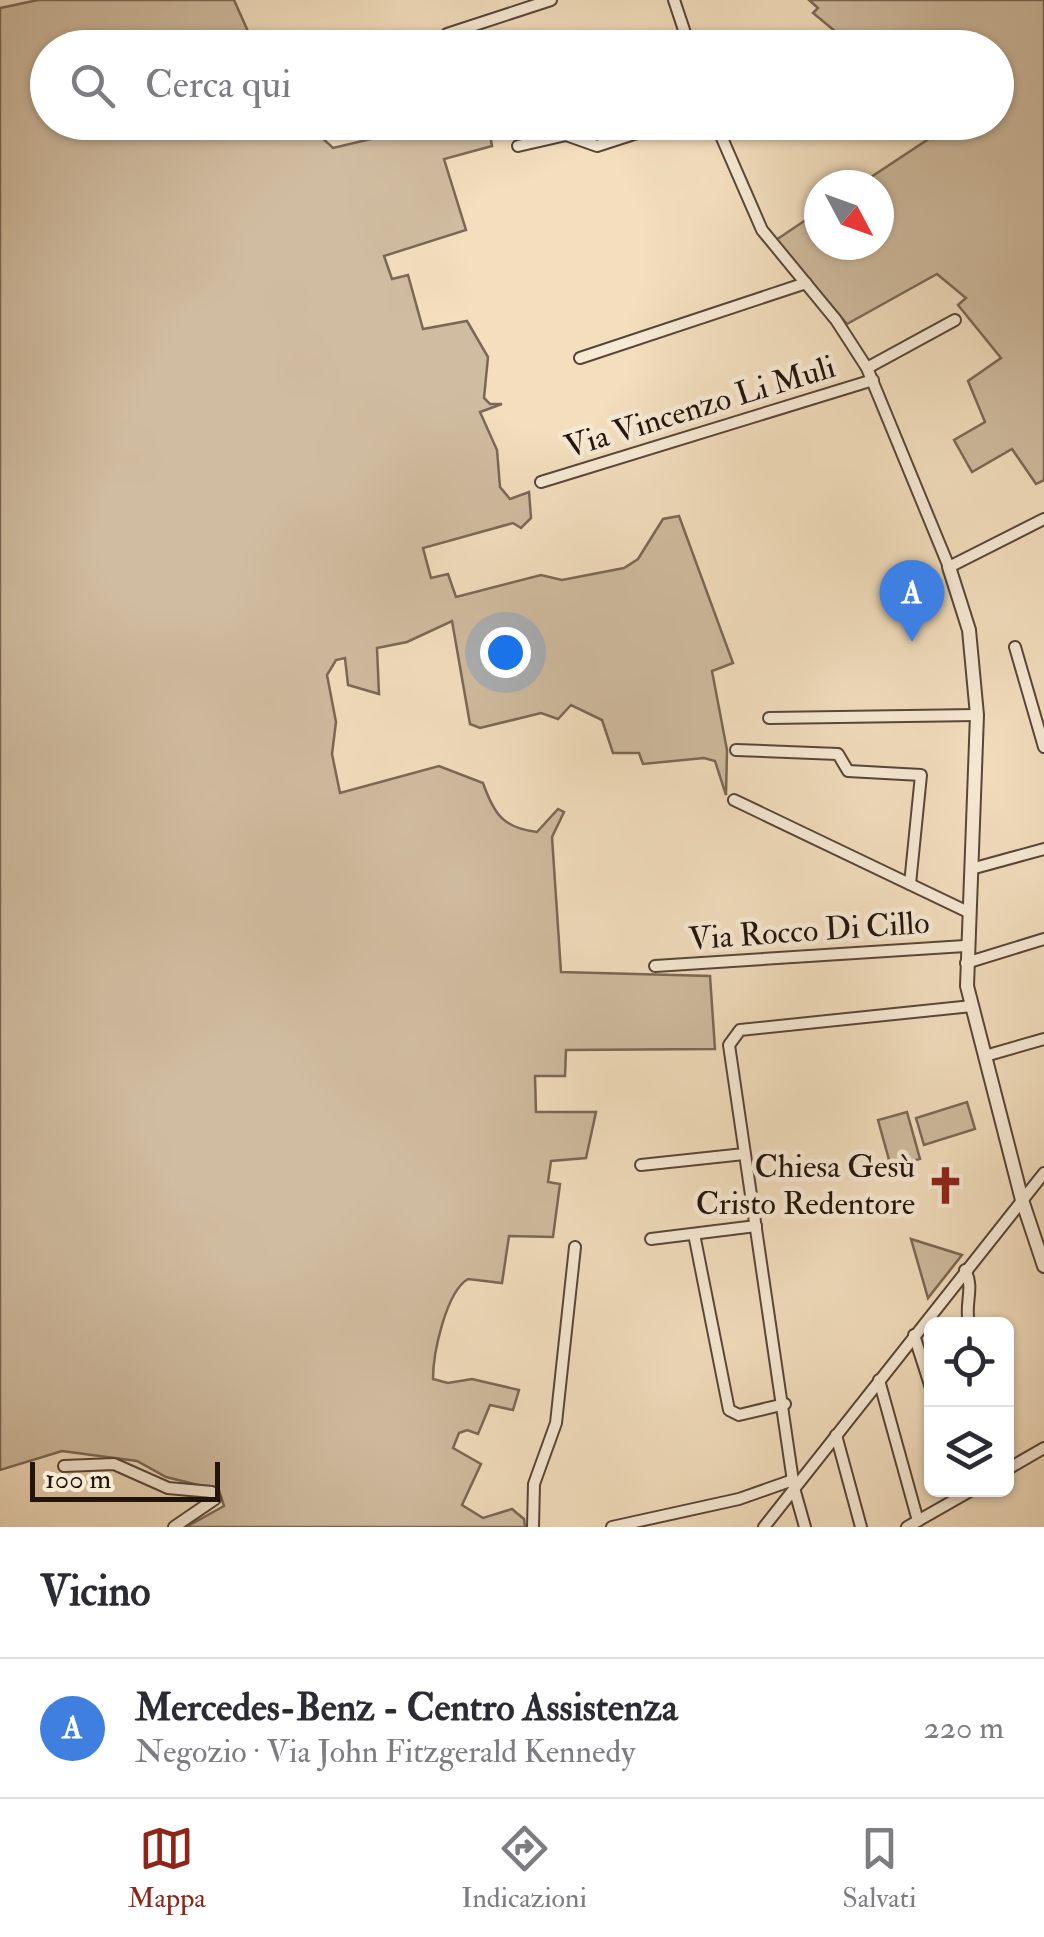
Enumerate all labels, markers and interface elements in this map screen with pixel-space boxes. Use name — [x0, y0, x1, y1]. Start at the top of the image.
search box — [30, 30, 1014, 140]
icon: search — [65, 58, 120, 113]
text: Cerca qui — [145, 61, 291, 109]
north arrow — [804, 170, 894, 260]
street label: Via Vincenzo Li Muli — [560, 347, 840, 467]
pin: A — [880, 560, 944, 642]
your location — [480, 627, 531, 678]
street label: Via Rocco Di Cillo — [687, 903, 931, 959]
place label: Chiesa Gesù Cristo Redentore — [696, 1147, 915, 1224]
church icon: Chiesa Gesù Cristo Redentore — [924, 1164, 966, 1206]
map controls — [924, 1317, 1014, 1497]
button: locate — [924, 1317, 1014, 1407]
button: layers — [924, 1407, 1014, 1497]
scale bar — [30, 1457, 220, 1502]
text: 100 m — [45, 1462, 111, 1497]
text: Vicino — [40, 1566, 150, 1618]
text: Mercedes-Benz - Centro Assistenza — [135, 1684, 678, 1732]
text: A — [62, 1708, 83, 1748]
text: 220 m — [924, 1708, 1004, 1748]
text: Negozio · Via John Fitzgerald Kennedy — [135, 1732, 635, 1772]
tab: Mappa — [128, 1821, 206, 1916]
tab: Indicazioni — [461, 1821, 587, 1916]
tab: Salvati — [842, 1821, 916, 1916]

